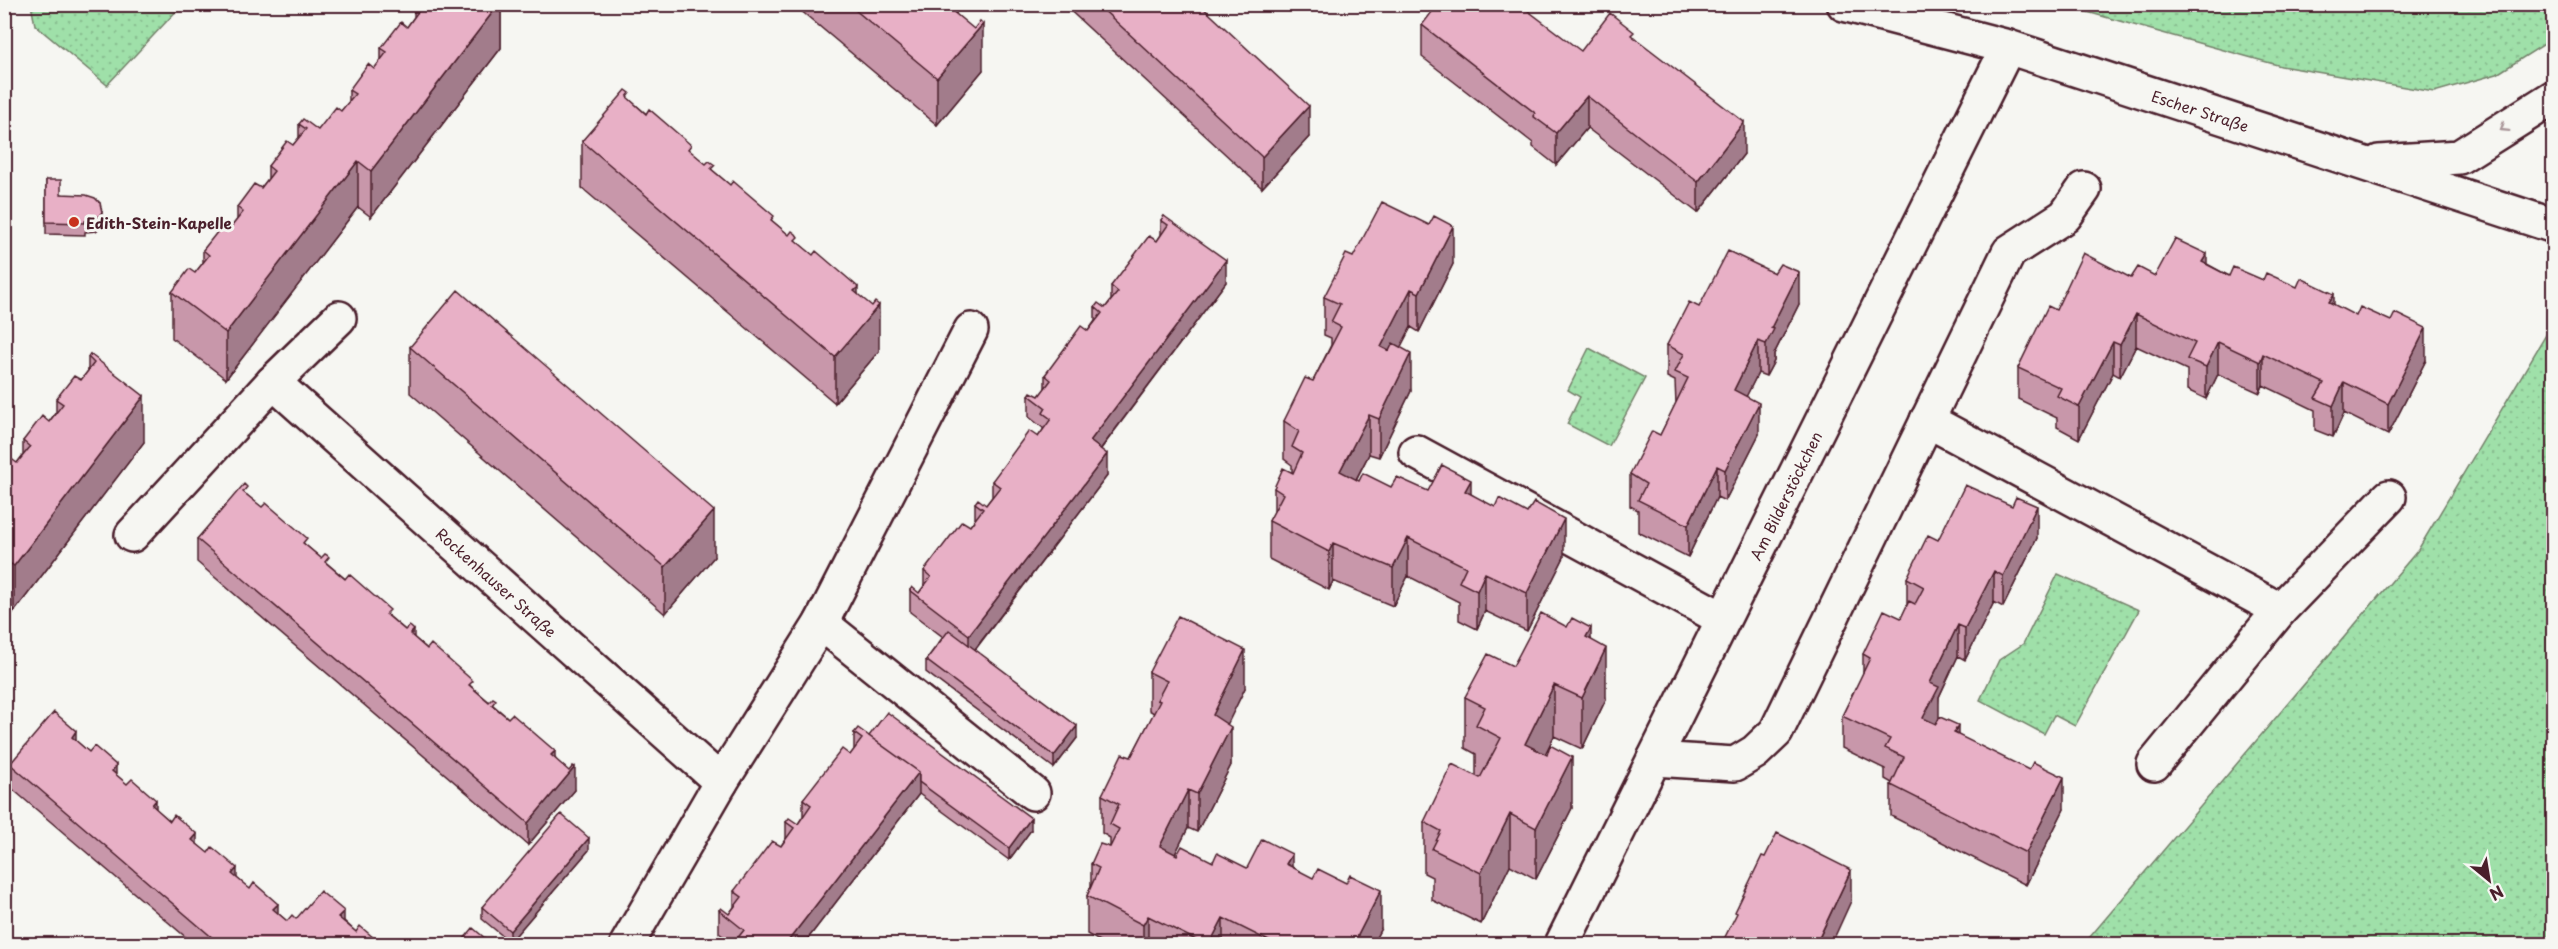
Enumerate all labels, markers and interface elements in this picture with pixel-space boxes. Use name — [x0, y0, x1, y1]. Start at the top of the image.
street label: Escher Straße — [2149, 83, 2252, 137]
one-way arrow — [2500, 121, 2510, 133]
place label: Edith-Stein-Kapelle — [86, 211, 232, 234]
marker: Edith-Stein-Kapelle — [67, 215, 81, 229]
street label: Am Bilderstöckchen — [1743, 427, 1827, 564]
street label: Rockenhauser Straße — [431, 522, 562, 642]
north arrow — [2459, 850, 2519, 910]
text: N — [2486, 880, 2508, 907]

